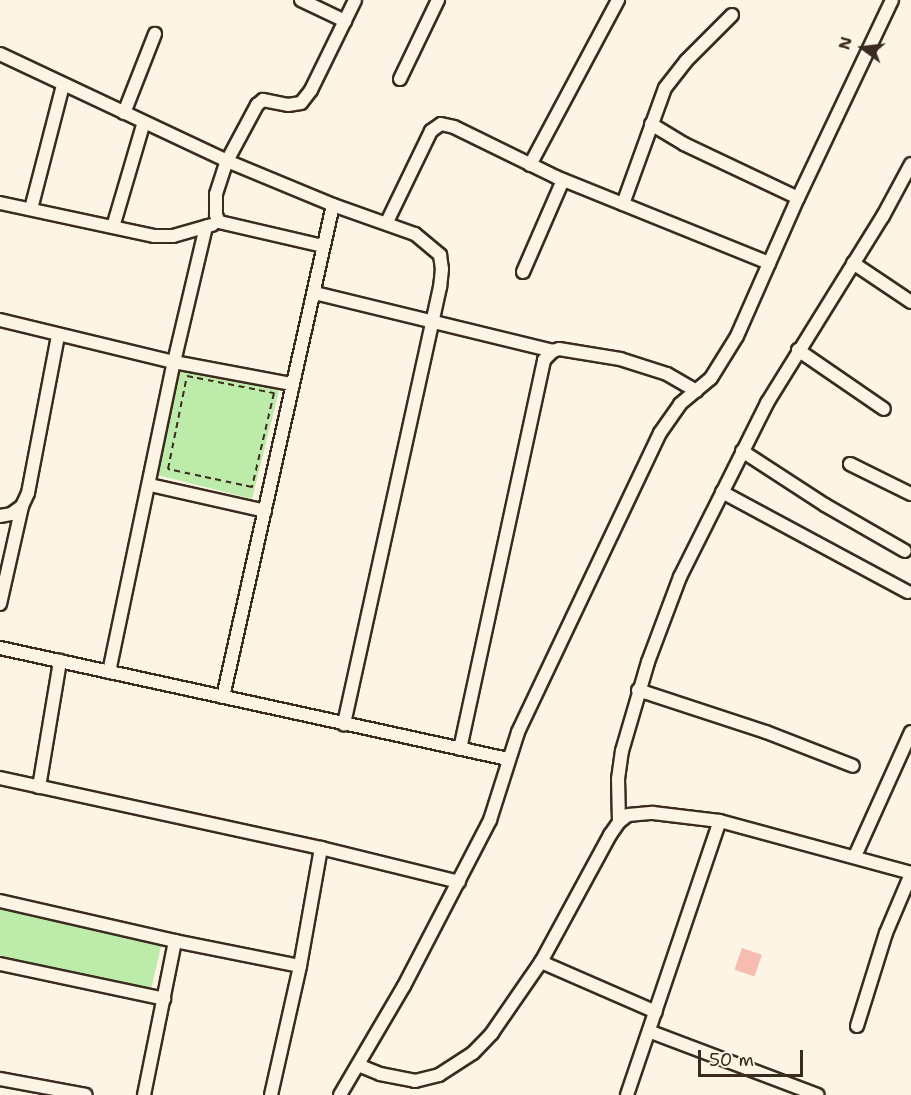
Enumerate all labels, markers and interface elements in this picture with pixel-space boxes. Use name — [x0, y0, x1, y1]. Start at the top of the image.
north arrow — [833, 18, 893, 78]
text: N — [833, 34, 857, 52]
scale bar — [701, 1038, 806, 1076]
text: 50 m — [709, 1048, 754, 1072]

